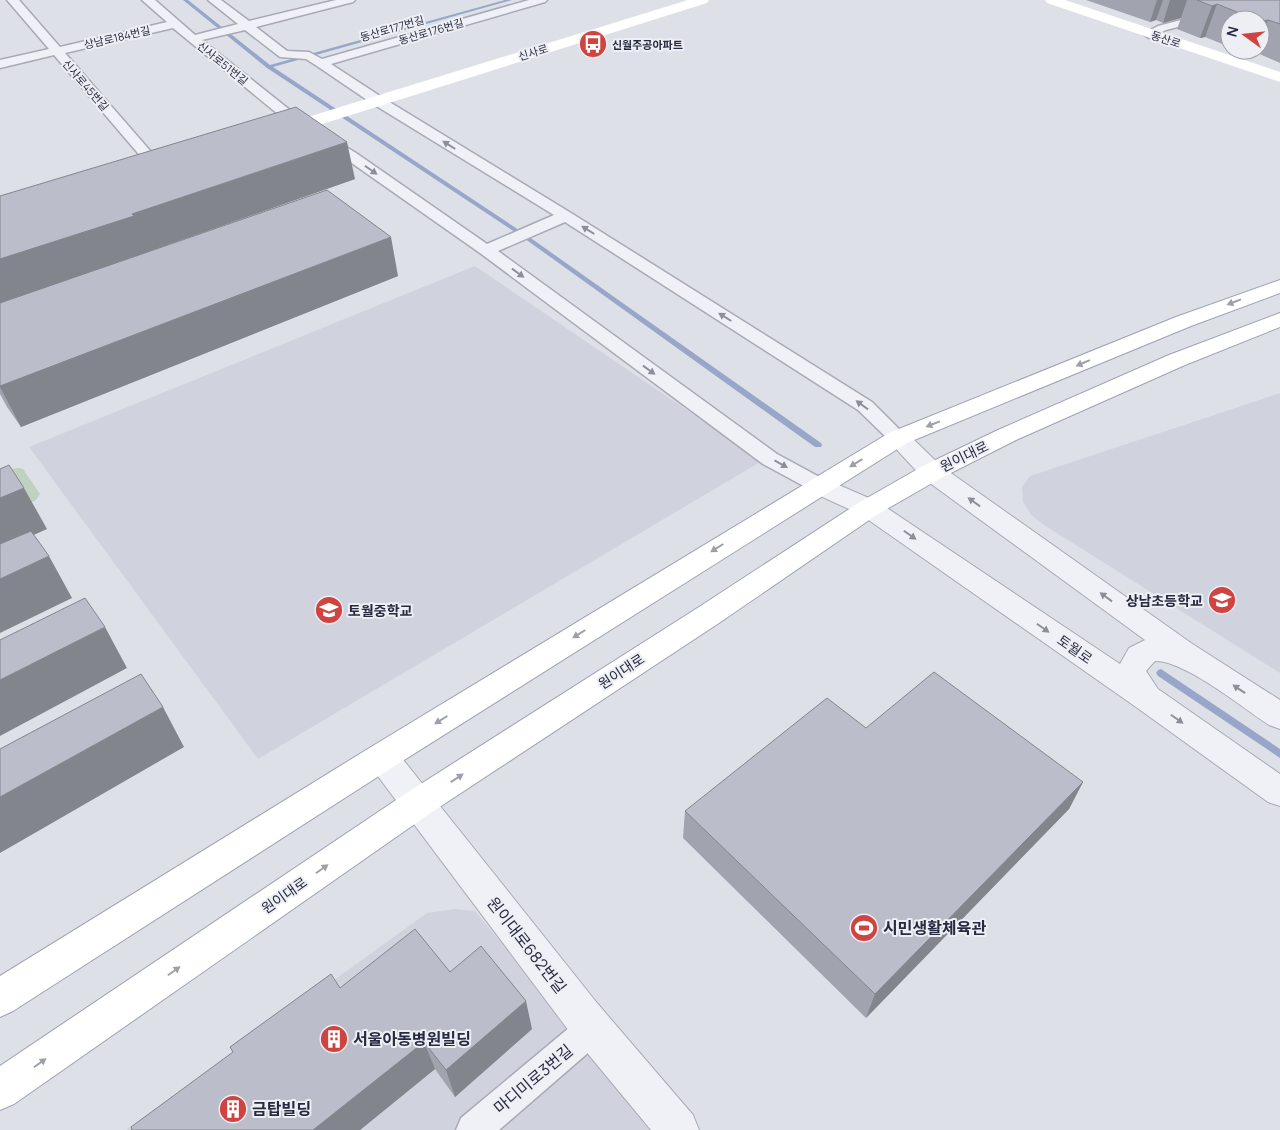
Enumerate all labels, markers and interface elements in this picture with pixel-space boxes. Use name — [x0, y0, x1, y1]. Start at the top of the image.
north arrow — [1220, 10, 1270, 60]
street label: 동산로177번길 — [358, 12, 426, 44]
street label: 동산로176번길 — [397, 15, 465, 47]
street label: 상남로184번길 — [82, 22, 152, 52]
text: N — [1221, 24, 1242, 39]
street label: 동산로 — [1149, 27, 1183, 51]
bus stop icon: 신월주공아파트 — [578, 29, 608, 59]
place label: 신월주공아파트 — [612, 37, 683, 52]
street label: 신사로51번길 — [194, 38, 252, 88]
street label: 신사로 — [516, 40, 550, 64]
street label: 신사로45번길 — [60, 56, 112, 114]
one-way arrow — [443, 141, 456, 150]
one-way arrow — [364, 165, 378, 175]
one-way arrow — [581, 226, 594, 235]
one-way arrow — [511, 268, 525, 278]
one-way arrow — [1226, 298, 1241, 306]
one-way arrow — [718, 313, 732, 322]
one-way arrow — [1076, 359, 1090, 367]
one-way arrow — [642, 364, 655, 375]
one-way arrow — [855, 400, 869, 410]
one-way arrow — [926, 421, 940, 429]
street label: 원이대로 — [937, 436, 991, 476]
one-way arrow — [849, 458, 862, 467]
one-way arrow — [774, 460, 788, 469]
one-way arrow — [967, 497, 981, 507]
one-way arrow — [903, 530, 916, 540]
one-way arrow — [711, 543, 724, 553]
school or university icon: 상남초등학교 — [1207, 585, 1237, 615]
one-way arrow — [1100, 591, 1113, 602]
place label: 상남초등학교 — [1126, 591, 1203, 610]
school or university icon: 토월중학교 — [314, 595, 344, 625]
place label: 토월중학교 — [348, 601, 413, 620]
one-way arrow — [1037, 623, 1050, 632]
one-way arrow — [573, 629, 586, 639]
street label: 토월로 — [1054, 630, 1096, 668]
street label: 원이대로 — [594, 649, 648, 693]
one-way arrow — [1233, 684, 1246, 694]
one-way arrow — [1171, 714, 1184, 724]
one-way arrow — [435, 715, 448, 724]
one-way arrow — [450, 773, 464, 783]
one-way arrow — [316, 864, 329, 874]
street label: 원이대로 — [257, 872, 311, 918]
street label: 원이대로682번길 — [482, 892, 572, 998]
sports icon: 시민생활체육관 — [849, 913, 879, 943]
place label: 시민생활체육관 — [883, 917, 986, 939]
one-way arrow — [167, 966, 181, 976]
building icon: 서울아동병원빌딩 — [319, 1024, 349, 1054]
place label: 서울아동병원빌딩 — [353, 1028, 471, 1050]
street label: 마디미로3번길 — [489, 1039, 577, 1119]
one-way arrow — [33, 1058, 47, 1068]
building icon: 금탑빌딩 — [218, 1094, 248, 1124]
place label: 금탑빌딩 — [252, 1098, 311, 1120]

